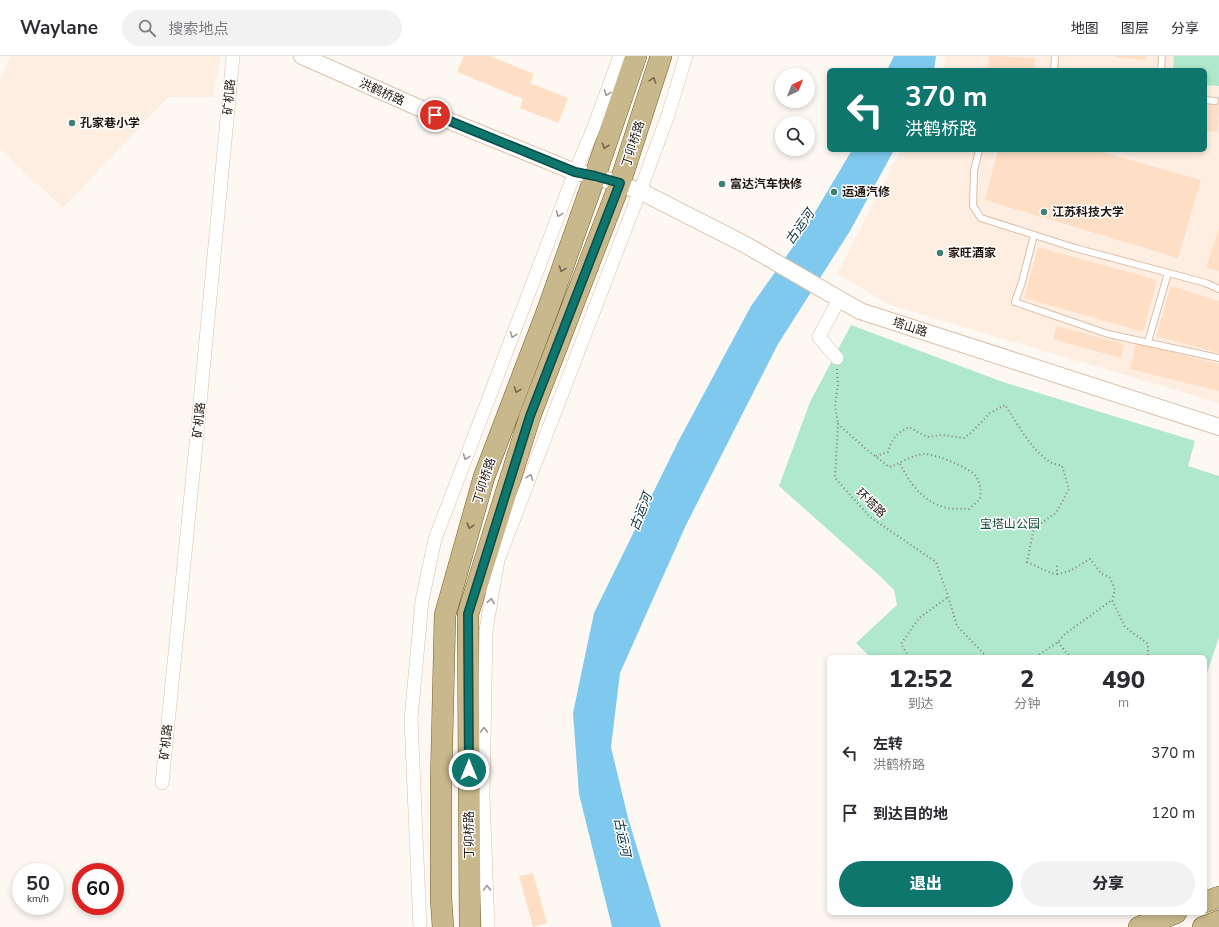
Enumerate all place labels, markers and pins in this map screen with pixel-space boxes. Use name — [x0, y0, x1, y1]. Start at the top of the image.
pin — [418, 98, 452, 132]
place label: 孔家巷小学 — [80, 115, 140, 131]
marker: 孔家巷小学 — [67, 118, 77, 128]
place label: 富达汽车快修 — [730, 176, 802, 192]
marker: 富达汽车快修 — [717, 179, 727, 189]
place label: 运通汽修 — [842, 184, 890, 200]
marker: 运通汽修 — [829, 187, 839, 197]
place label: 江苏科技大学 — [1052, 204, 1124, 220]
marker: 江苏科技大学 — [1039, 207, 1049, 217]
place label: 家旺酒家 — [948, 245, 996, 261]
marker: 家旺酒家 — [935, 248, 945, 258]

